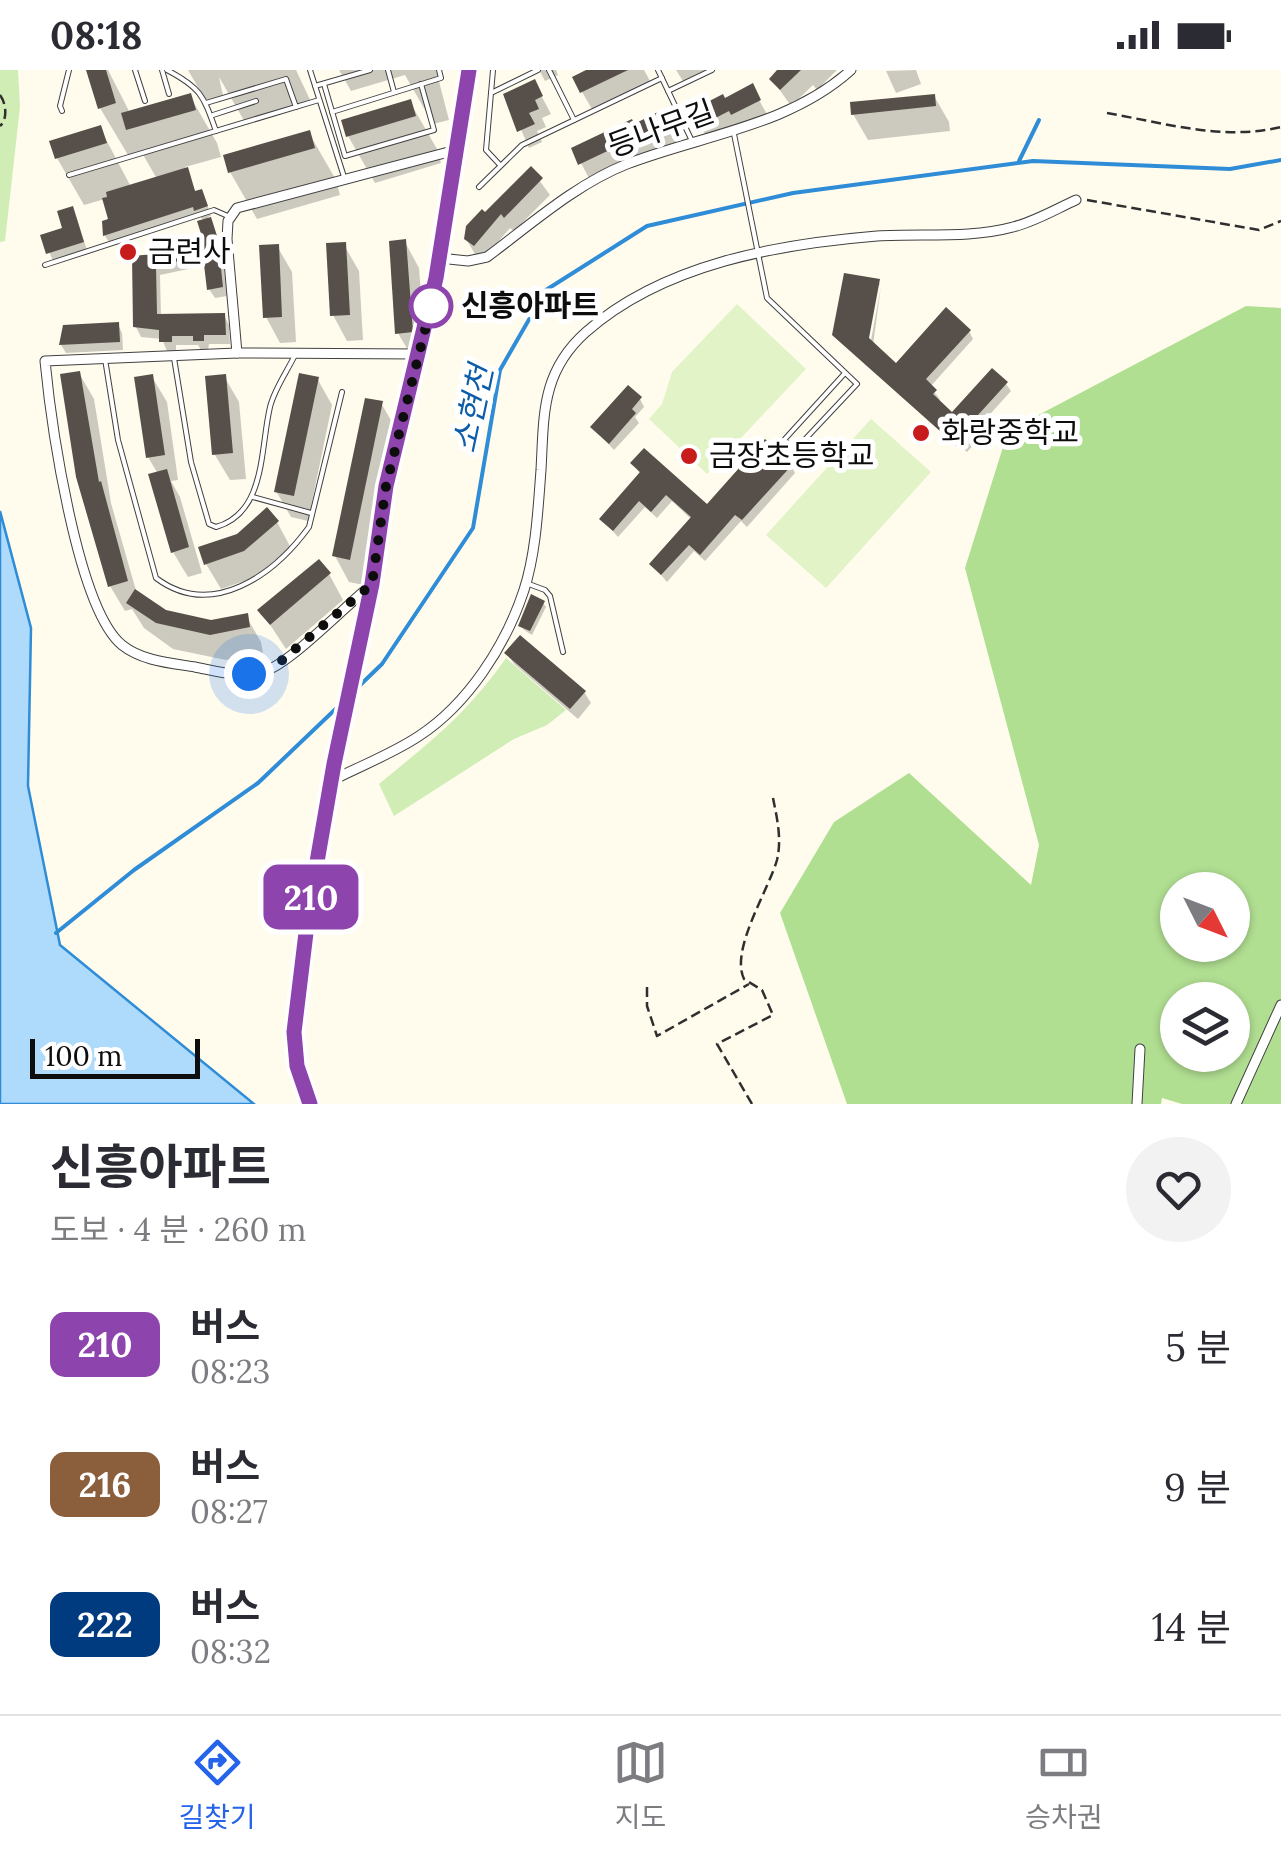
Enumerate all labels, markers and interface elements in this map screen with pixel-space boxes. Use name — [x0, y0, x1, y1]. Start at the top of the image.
text: 08:18 — [50, 11, 143, 59]
street label: 등나무길 — [602, 91, 719, 165]
place label: 금련사 — [148, 232, 231, 270]
marker: 금련사 — [117, 241, 139, 263]
marker: 신흥아파트 — [410, 285, 452, 327]
place label: 신흥아파트 — [461, 286, 599, 324]
water label: 소현천 — [443, 358, 502, 456]
place label: 화랑중학교 — [941, 413, 1079, 451]
marker: 화랑중학교 — [910, 422, 932, 444]
place label: 금장초등학교 — [709, 436, 875, 474]
marker: 금장초등학교 — [678, 445, 700, 467]
your location — [224, 649, 274, 699]
line badge: 210 — [254, 864, 368, 930]
north arrow — [1160, 872, 1250, 962]
map controls — [1160, 872, 1250, 1072]
text: 210 — [283, 875, 339, 920]
button: layers — [1160, 982, 1250, 1072]
scale bar — [30, 1034, 200, 1078]
text: 100 m — [45, 1038, 122, 1074]
text: 신흥아파트 — [50, 1136, 271, 1197]
button: heart — [1126, 1137, 1231, 1242]
text: 도보 · 4 분 · 260 m — [50, 1209, 306, 1250]
text: 버스 — [190, 1302, 260, 1350]
text: 210 — [77, 1322, 133, 1367]
text: 5 분 — [1165, 1323, 1231, 1371]
text: 08:23 — [190, 1351, 270, 1392]
text: 버스 — [190, 1442, 260, 1490]
text: 216 — [79, 1462, 132, 1507]
text: 9 분 — [1164, 1463, 1231, 1511]
text: 08:27 — [190, 1491, 268, 1532]
text: 버스 — [190, 1582, 260, 1630]
text: 222 — [77, 1602, 133, 1647]
text: 14 분 — [1152, 1603, 1231, 1651]
text: 08:32 — [190, 1631, 271, 1672]
tab: 길찾기 — [179, 1735, 256, 1835]
tab: 지도 — [613, 1735, 668, 1835]
tab: 승차권 — [1025, 1735, 1102, 1835]

